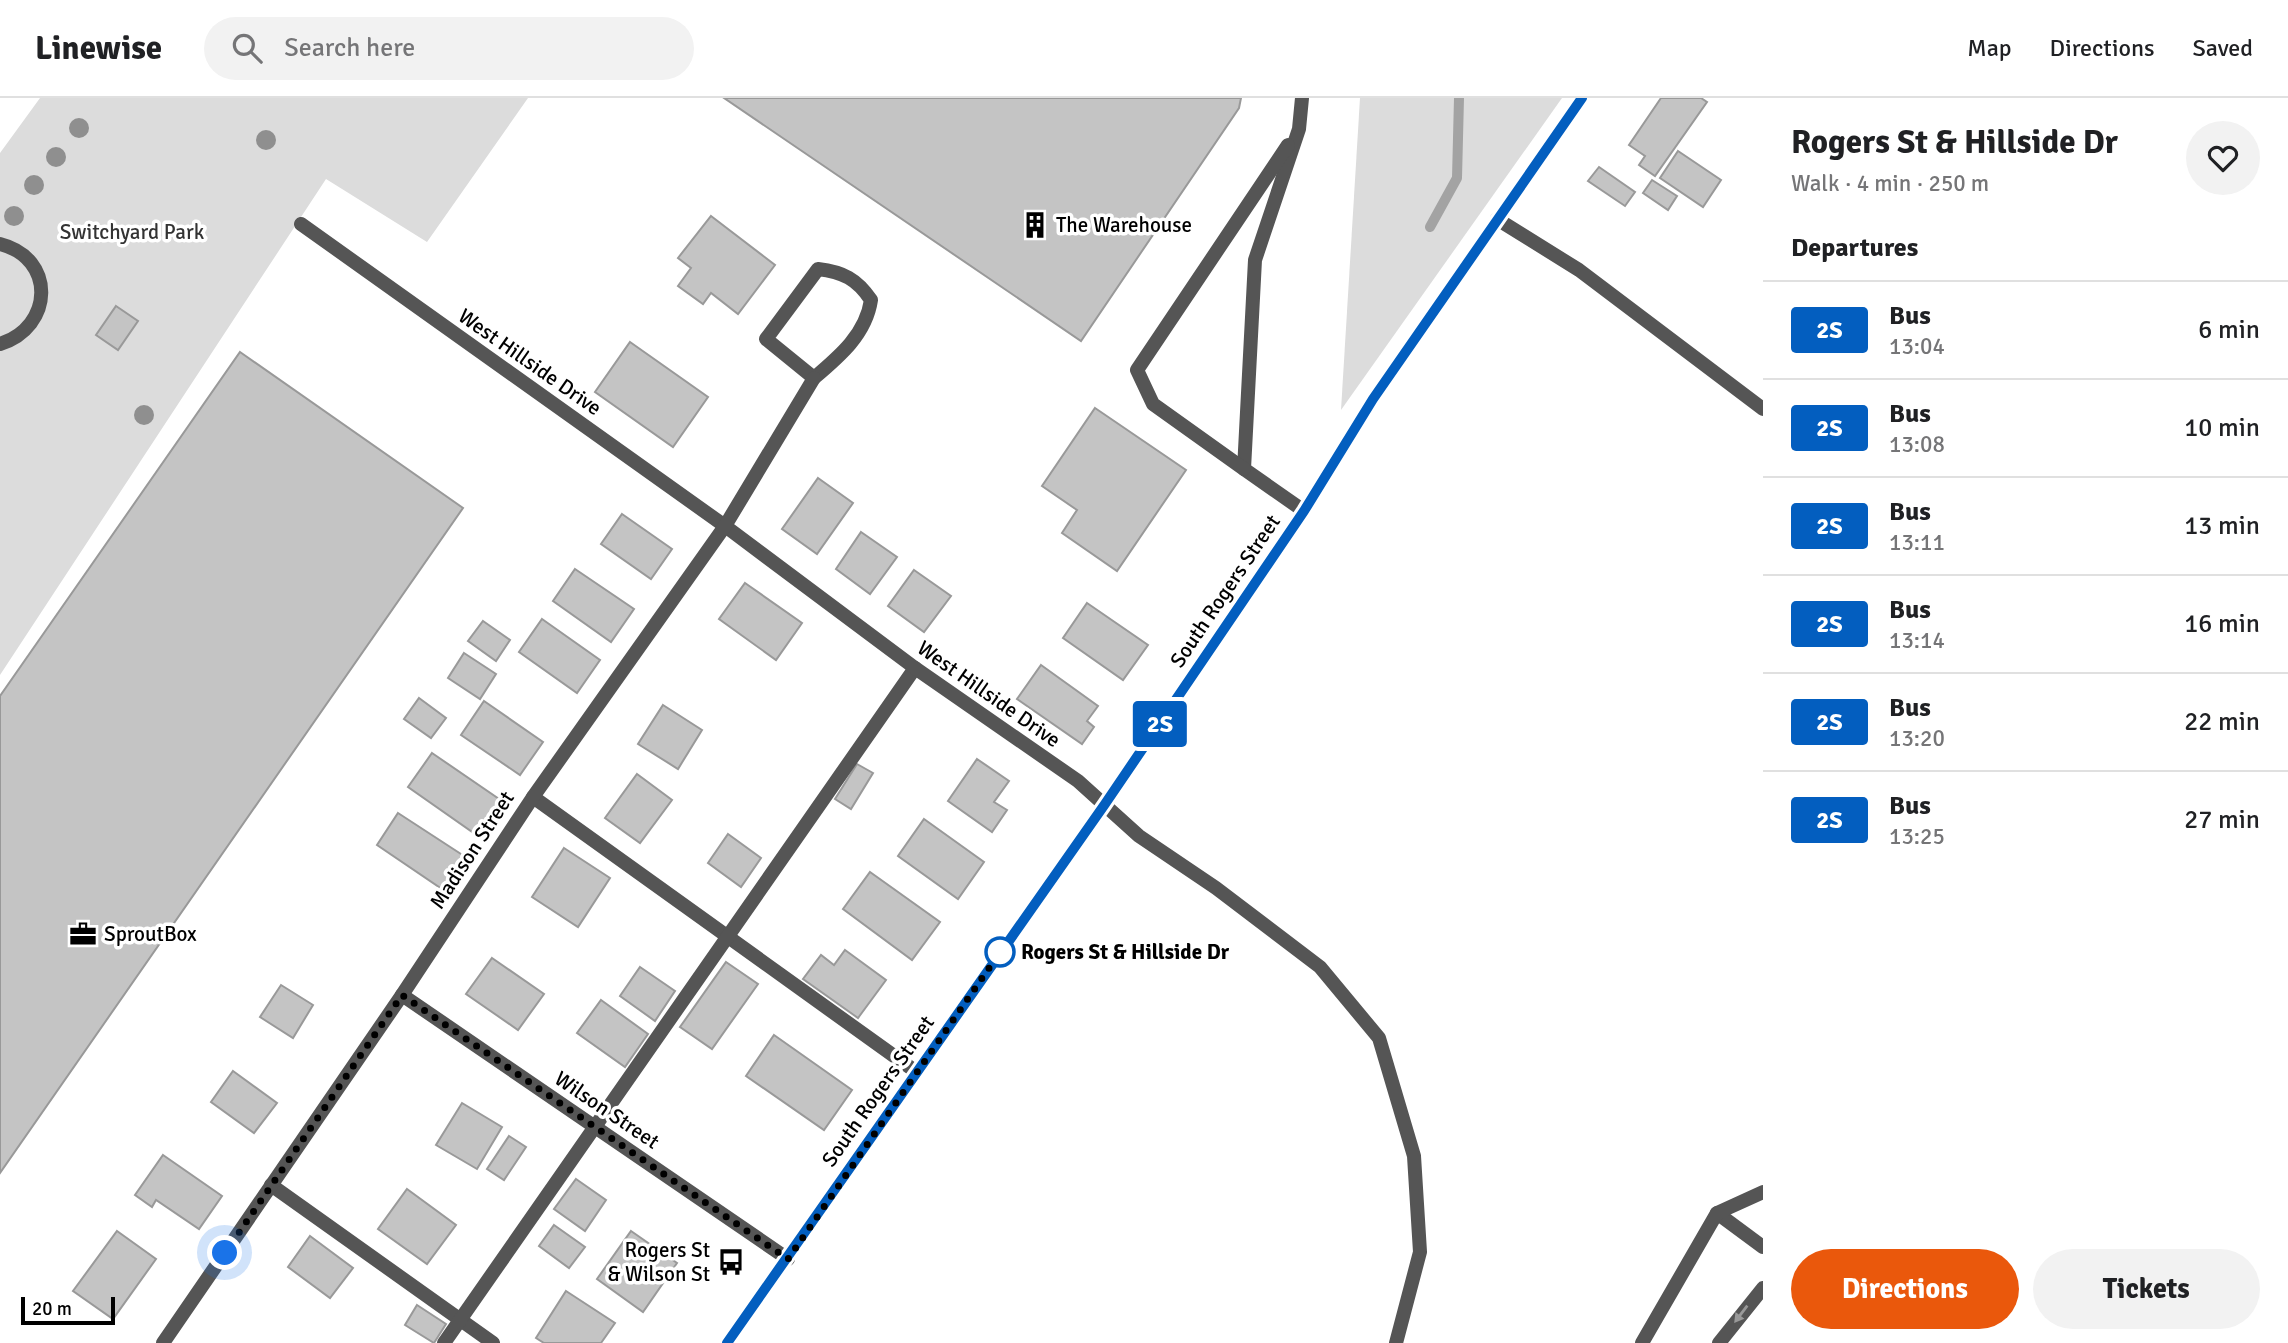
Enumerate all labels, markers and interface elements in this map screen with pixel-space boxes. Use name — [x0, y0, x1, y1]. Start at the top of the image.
search box — [204, 17, 694, 80]
text: Linewise — [35, 28, 162, 69]
icon: search — [228, 29, 266, 67]
text: Search here — [284, 32, 415, 64]
text: Map — [1967, 33, 2012, 63]
text: Directions — [2050, 33, 2155, 63]
text: Saved — [2193, 33, 2253, 63]
button: heart — [2186, 121, 2260, 195]
text: Rogers St & Hillside Dr — [1791, 122, 2118, 163]
text: Walk · 4 min · 250 m — [1791, 169, 1989, 198]
building icon: The Warehouse — [1020, 210, 1050, 240]
place label: The Warehouse — [1056, 212, 1192, 238]
park label: Switchyard Park — [60, 219, 205, 245]
text: Departures — [1791, 232, 1918, 264]
text: Bus — [1889, 300, 1931, 332]
street label: West Hillside Drive — [453, 303, 607, 421]
text: 6 min — [2198, 314, 2260, 346]
text: 2S — [1816, 315, 1843, 345]
text: 13:04 — [1889, 332, 1945, 361]
text: Bus — [1889, 398, 1931, 430]
text: 10 min — [2184, 412, 2260, 444]
text: 2S — [1816, 413, 1843, 443]
text: 13:08 — [1889, 430, 1945, 459]
text: Bus — [1889, 496, 1931, 528]
street label: South Rogers Street — [1164, 510, 1286, 672]
text: 13 min — [2184, 510, 2260, 542]
text: 2S — [1816, 511, 1843, 541]
text: 13:11 — [1889, 528, 1945, 557]
text: Bus — [1889, 594, 1931, 626]
text: 16 min — [2184, 608, 2260, 640]
text: 2S — [1816, 609, 1843, 639]
text: 13:14 — [1889, 626, 1945, 655]
street label: West Hillside Drive — [912, 635, 1066, 753]
text: Bus — [1889, 692, 1931, 724]
line badge: 2S — [1128, 701, 1192, 747]
text: 22 min — [2184, 706, 2260, 738]
text: 2S — [1816, 707, 1843, 737]
text: 2S — [1147, 709, 1173, 739]
text: 13:20 — [1889, 724, 1945, 753]
street label: Madison Street — [424, 786, 520, 914]
text: Bus — [1889, 790, 1931, 822]
text: 27 min — [2184, 804, 2260, 836]
text: 2S — [1816, 805, 1843, 835]
text: 13:25 — [1889, 822, 1945, 851]
office icon: SproutBox — [68, 919, 98, 949]
place label: SproutBox — [104, 921, 197, 947]
marker: Rogers St & Hillside Dr — [985, 937, 1015, 967]
place label: Rogers St & Hillside Dr — [1021, 939, 1230, 965]
street label: South Rogers Street — [816, 1010, 940, 1172]
street label: Wilson Street — [550, 1066, 664, 1154]
your location — [207, 1235, 242, 1270]
place label: Rogers St & Wilson St — [607, 1237, 710, 1287]
bus stop icon: Rogers St & Wilson St — [716, 1247, 746, 1277]
button: Directions — [1791, 1249, 2019, 1329]
button: Tickets — [2033, 1249, 2260, 1329]
scale bar — [21, 1294, 116, 1326]
text: 20 m — [32, 1297, 72, 1321]
one-way arrow — [1734, 1305, 1748, 1324]

